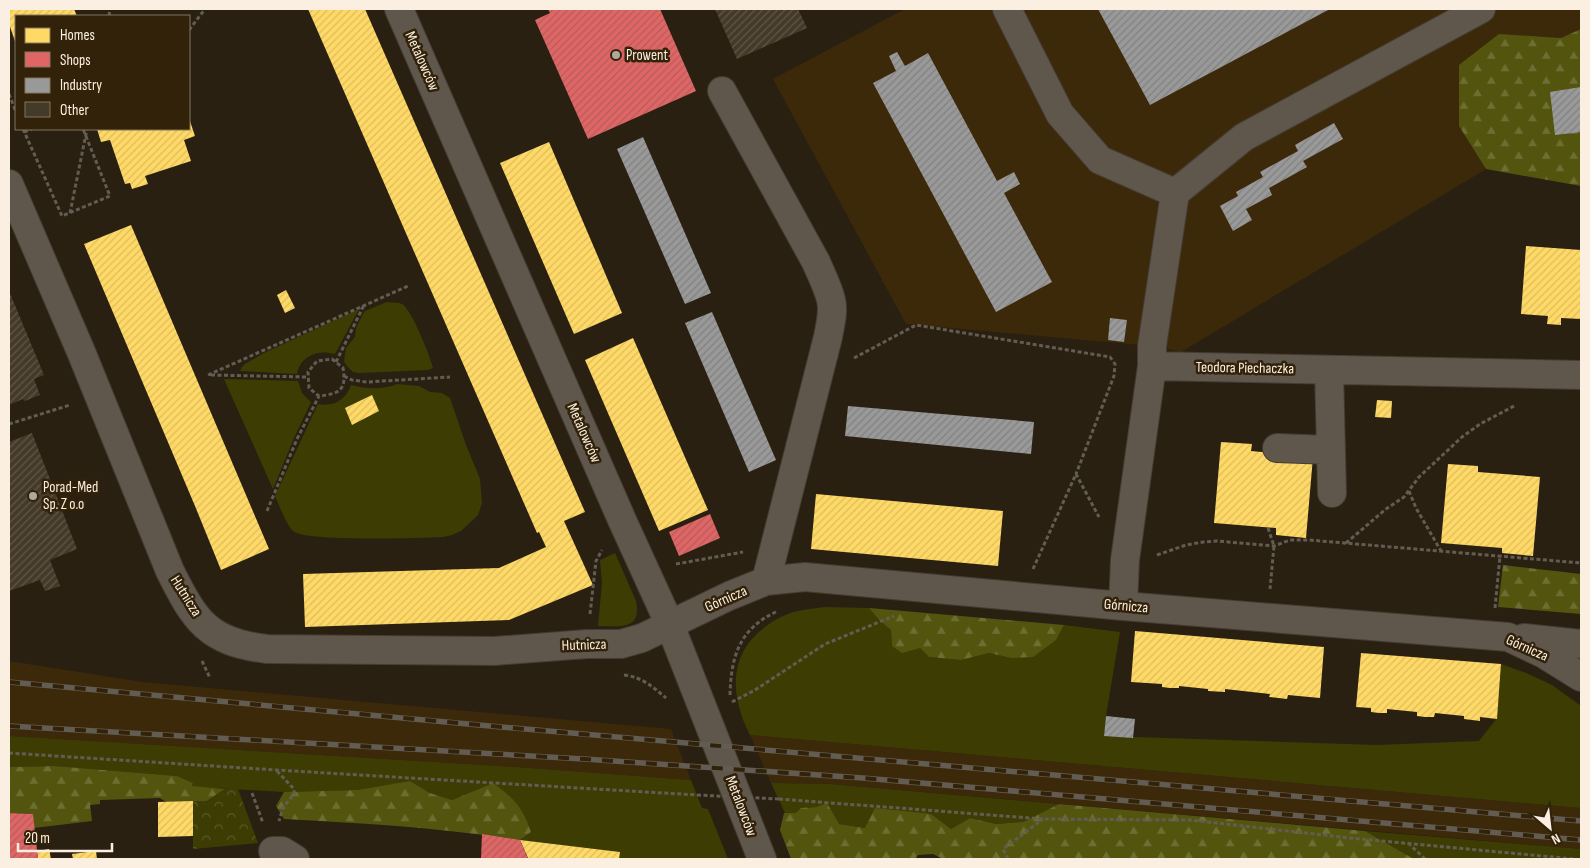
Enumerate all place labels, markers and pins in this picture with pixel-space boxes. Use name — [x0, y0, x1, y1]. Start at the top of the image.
place label: Prowent — [626, 46, 668, 65]
marker: Prowent — [610, 49, 622, 61]
place label: Porad-Med Sp. Z o.o — [43, 478, 98, 514]
marker: Porad-Med Sp. Z o.o — [27, 490, 39, 502]

